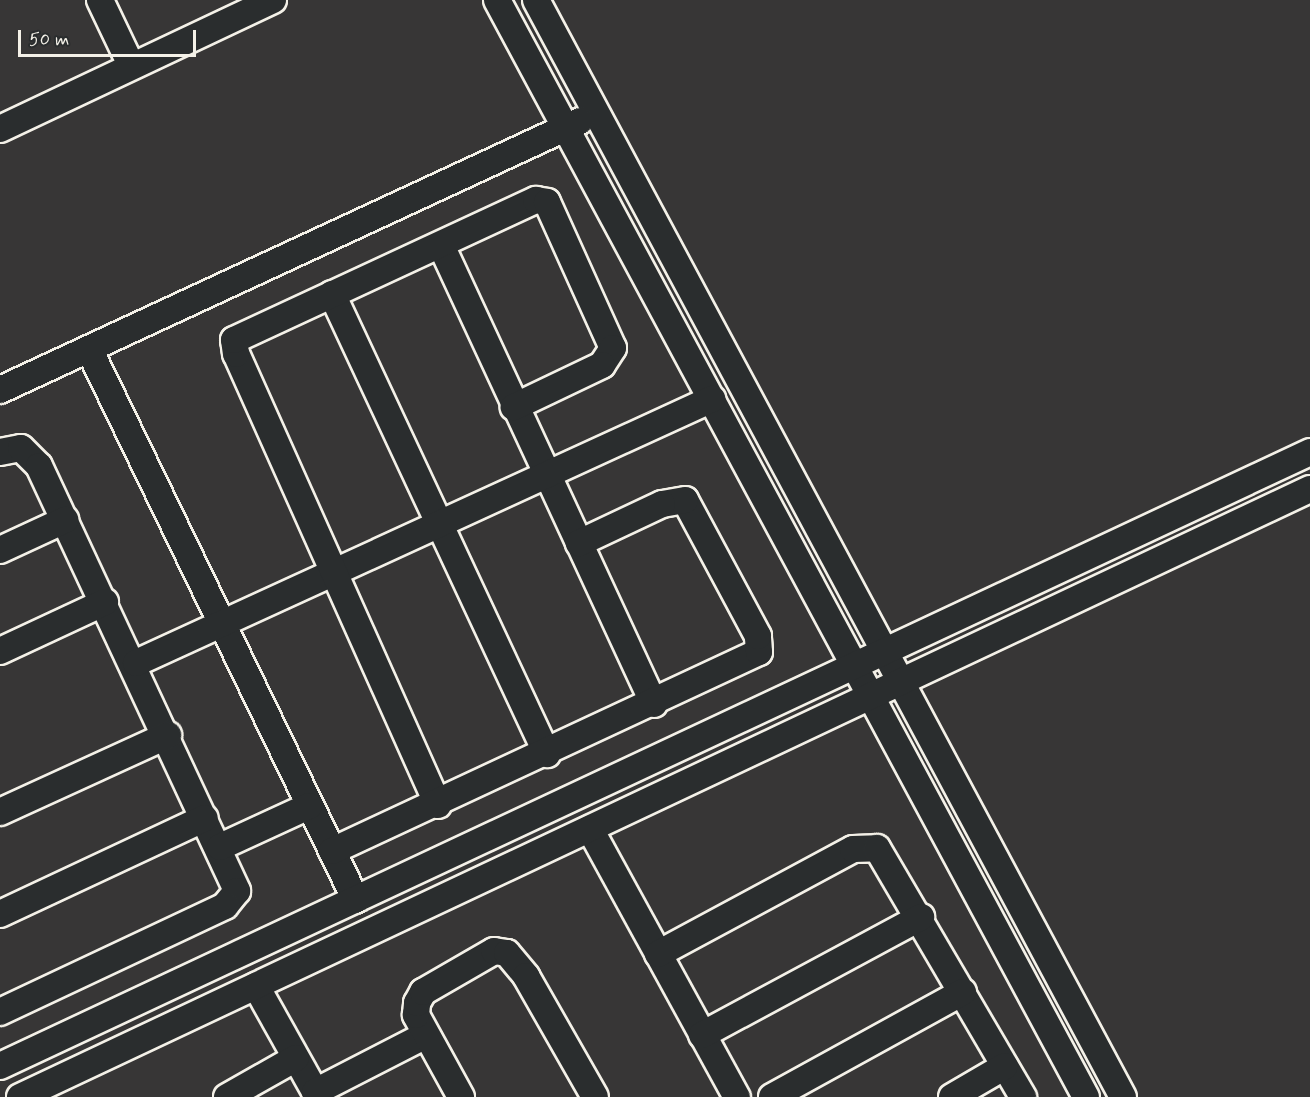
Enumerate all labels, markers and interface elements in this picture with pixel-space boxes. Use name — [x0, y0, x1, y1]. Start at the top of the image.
scale bar — [21, 18, 200, 56]
text: 50 m — [29, 28, 69, 52]

